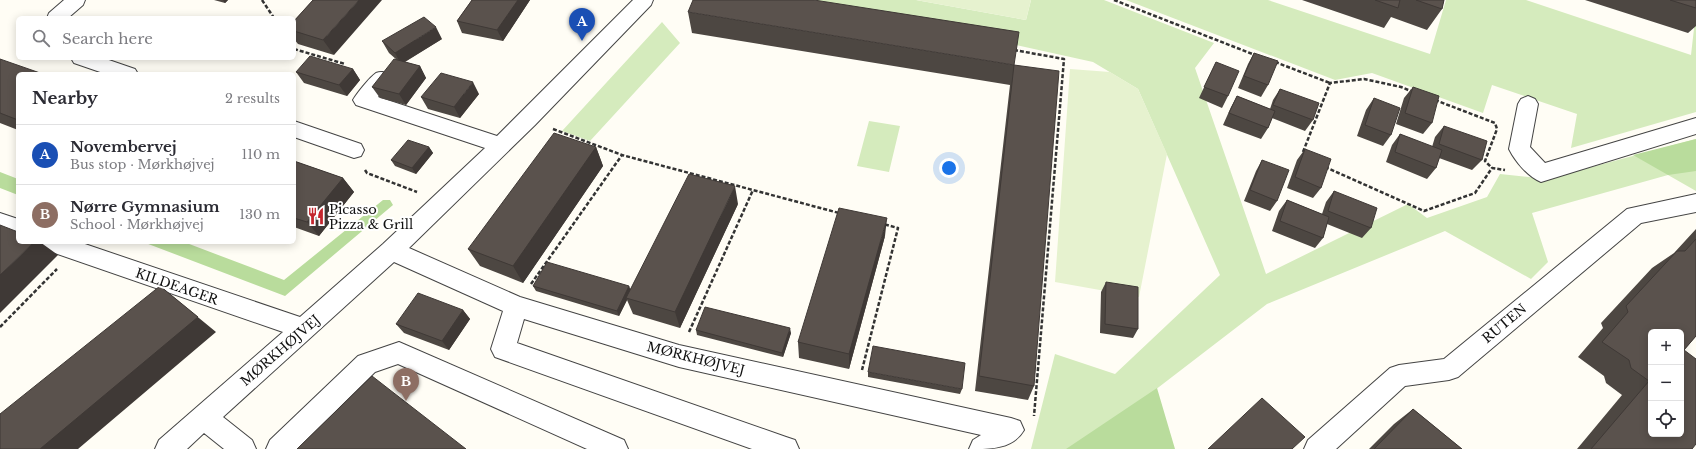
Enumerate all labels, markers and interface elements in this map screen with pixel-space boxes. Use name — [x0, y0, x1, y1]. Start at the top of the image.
pin: A — [569, 8, 595, 41]
search box — [16, 16, 296, 60]
icon: search — [30, 27, 52, 49]
text: Search here — [62, 29, 153, 48]
text: Nearby — [32, 88, 98, 109]
text: 2 results — [225, 90, 280, 107]
text: Novembervej — [70, 137, 177, 156]
text: A — [40, 146, 50, 163]
text: 110 m — [241, 146, 280, 163]
text: Bus stop · Mørkhøjvej — [70, 156, 215, 173]
your location — [939, 158, 959, 178]
text: Nørre Gymnasium — [70, 197, 220, 216]
place label: Picasso Pizza & Grill — [329, 201, 413, 233]
text: B — [40, 206, 50, 223]
text: 130 m — [239, 206, 280, 223]
restaurant icon: Picasso Pizza & Grill — [306, 206, 326, 226]
text: School · Mørkhøjvej — [70, 216, 204, 233]
street label: KILDEAGER — [133, 264, 221, 309]
street label: RUTEN — [1479, 300, 1530, 347]
street label: MØRKHØJVEJ — [237, 311, 324, 390]
map controls — [1648, 329, 1684, 437]
button: + — [1648, 329, 1684, 365]
street label: MØRKHØJVEJ — [645, 338, 747, 379]
button: − — [1648, 365, 1684, 401]
pin: B — [393, 368, 419, 401]
button: locate — [1648, 401, 1684, 437]

